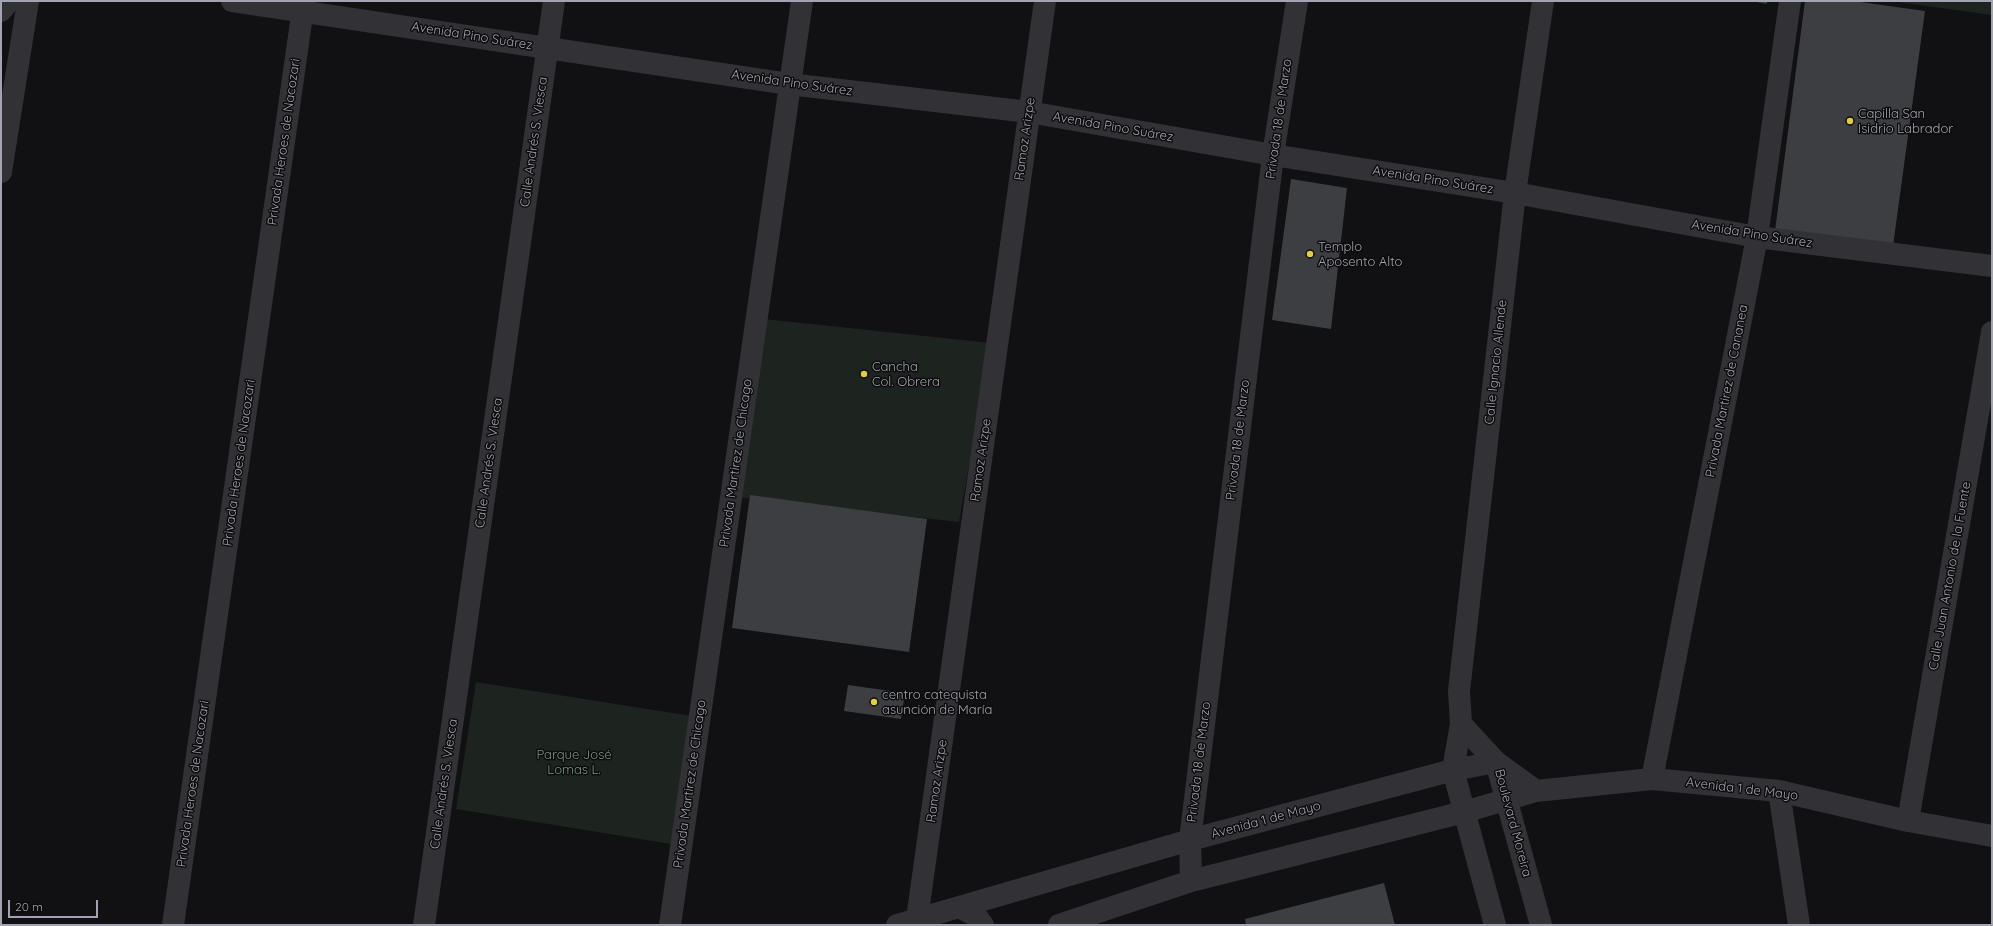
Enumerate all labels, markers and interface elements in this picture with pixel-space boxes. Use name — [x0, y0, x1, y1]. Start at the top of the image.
street label: Avenida Pino Suárez — [410, 19, 534, 53]
street label: Privada Heroes de Nacozari — [265, 58, 303, 226]
street label: Privada 18 de Marzo — [1263, 58, 1295, 180]
street label: Avenida Pino Suárez — [730, 67, 854, 99]
street label: Calle Andrés S. Viesca — [517, 76, 551, 208]
street label: Ramoz Arizpe — [1011, 97, 1039, 181]
place label: Capilla San Isidrio Labrador — [1858, 106, 1953, 137]
street label: Avenida Pino Suárez — [1052, 109, 1174, 145]
marker: Capilla San Isidrio Labrador — [1845, 116, 1855, 126]
street label: Avenida Pino Suárez — [1371, 163, 1495, 197]
street label: Avenida Pino Suárez — [1690, 217, 1814, 251]
place label: Templo Aposento Alto — [1318, 239, 1402, 270]
marker: Templo Aposento Alto — [1305, 249, 1315, 259]
street label: Calle Ignacio Allende — [1482, 299, 1510, 425]
street label: Privada Martirez de Cananea — [1703, 303, 1751, 479]
place label: Cancha Col. Obrera — [872, 359, 940, 390]
marker: Cancha Col. Obrera — [859, 369, 869, 379]
street label: Privada Martirez de Chicago — [716, 378, 756, 548]
street label: Privada Heroes de Nacozari — [220, 379, 258, 547]
street label: Privada 18 de Marzo — [1223, 379, 1253, 501]
street label: Calle Andrés S. Viesca — [472, 397, 506, 529]
street label: Ramoz Arizpe — [967, 418, 995, 502]
street label: Calle Juan Antonio de la Fuente — [1926, 481, 1974, 671]
place label: centro catequista asunción de María — [882, 687, 992, 718]
marker: centro catequista asunción de María — [869, 697, 879, 707]
street label: Privada Martirez de Chicago — [670, 699, 710, 869]
street label: Privada Heroes de Nacozari — [174, 700, 212, 868]
street label: Privada 18 de Marzo — [1184, 701, 1214, 823]
street label: Calle Andrés S. Viesca — [427, 718, 461, 850]
street label: Ramoz Arizpe — [923, 739, 951, 823]
park label: Parque José Lomas L. — [536, 747, 612, 778]
street label: Boulevard Moreira — [1491, 767, 1535, 879]
street label: Avenida 1 de Mayo — [1685, 774, 1799, 804]
street label: Avenida 1 de Mayo — [1210, 798, 1322, 842]
scale bar — [10, 892, 100, 918]
text: 20 m — [15, 899, 43, 914]

